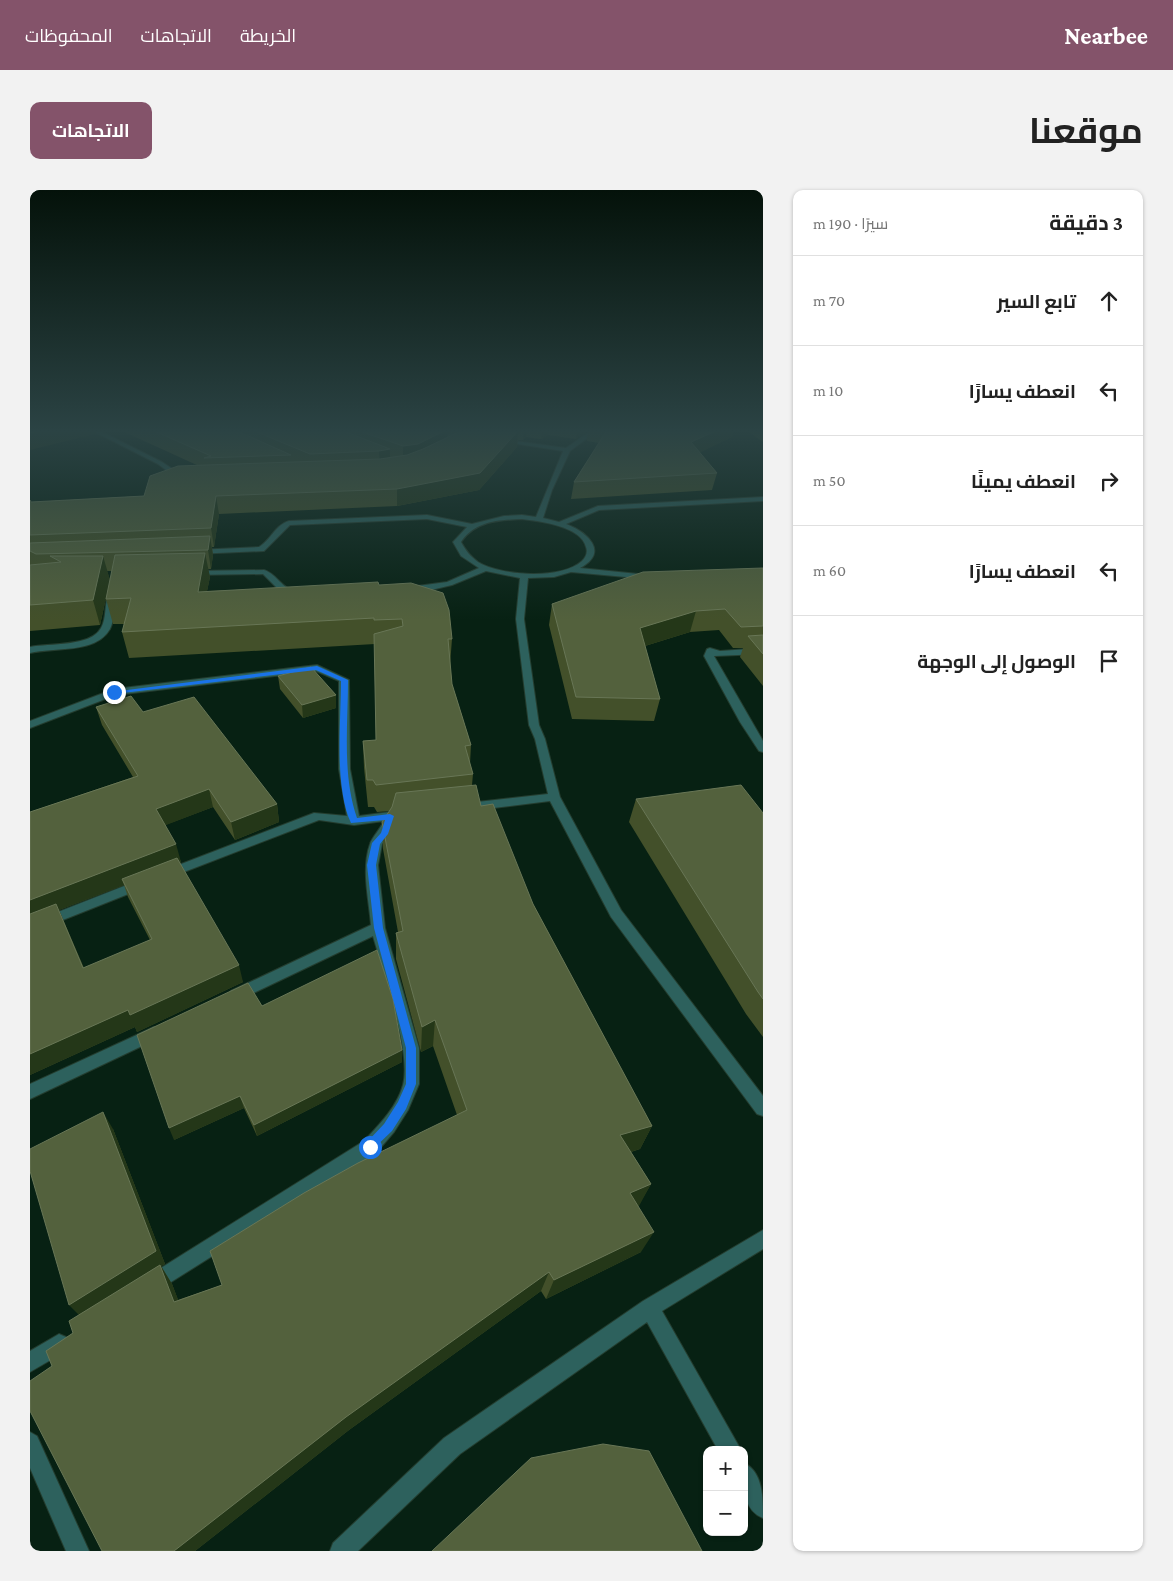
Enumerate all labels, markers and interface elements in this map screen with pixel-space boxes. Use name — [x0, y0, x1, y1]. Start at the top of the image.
text: Nearbee — [1064, 22, 1148, 49]
text: المحفوظات — [25, 26, 113, 46]
text: الاتجاهات — [141, 26, 212, 46]
text: الخريطة — [240, 26, 296, 46]
button: الاتجاهات — [30, 102, 152, 159]
text: موقعنا — [1029, 112, 1143, 151]
text: 3 دقيقة — [1049, 211, 1123, 235]
text: سيرًا · 190 m — [813, 215, 888, 232]
icon: ahead — [1095, 287, 1123, 315]
text: تابع السير — [997, 291, 1076, 312]
text: 70 m — [813, 292, 845, 309]
icon: left — [1095, 377, 1123, 405]
text: انعطف يسارًا — [969, 381, 1076, 402]
text: 10 m — [813, 382, 843, 399]
icon: right — [1095, 467, 1123, 495]
text: انعطف يمينًا — [971, 471, 1076, 492]
text: 50 m — [813, 472, 845, 489]
icon: left — [1095, 557, 1123, 585]
text: انعطف يسارًا — [969, 561, 1076, 582]
text: 60 m — [813, 562, 846, 579]
icon: arrive — [1095, 647, 1123, 675]
text: الوصول إلى الوجهة — [917, 651, 1076, 672]
route end — [103, 681, 126, 704]
route start — [359, 1136, 382, 1159]
map controls — [703, 1446, 748, 1536]
button: + — [703, 1446, 748, 1491]
button: − — [703, 1491, 748, 1536]

